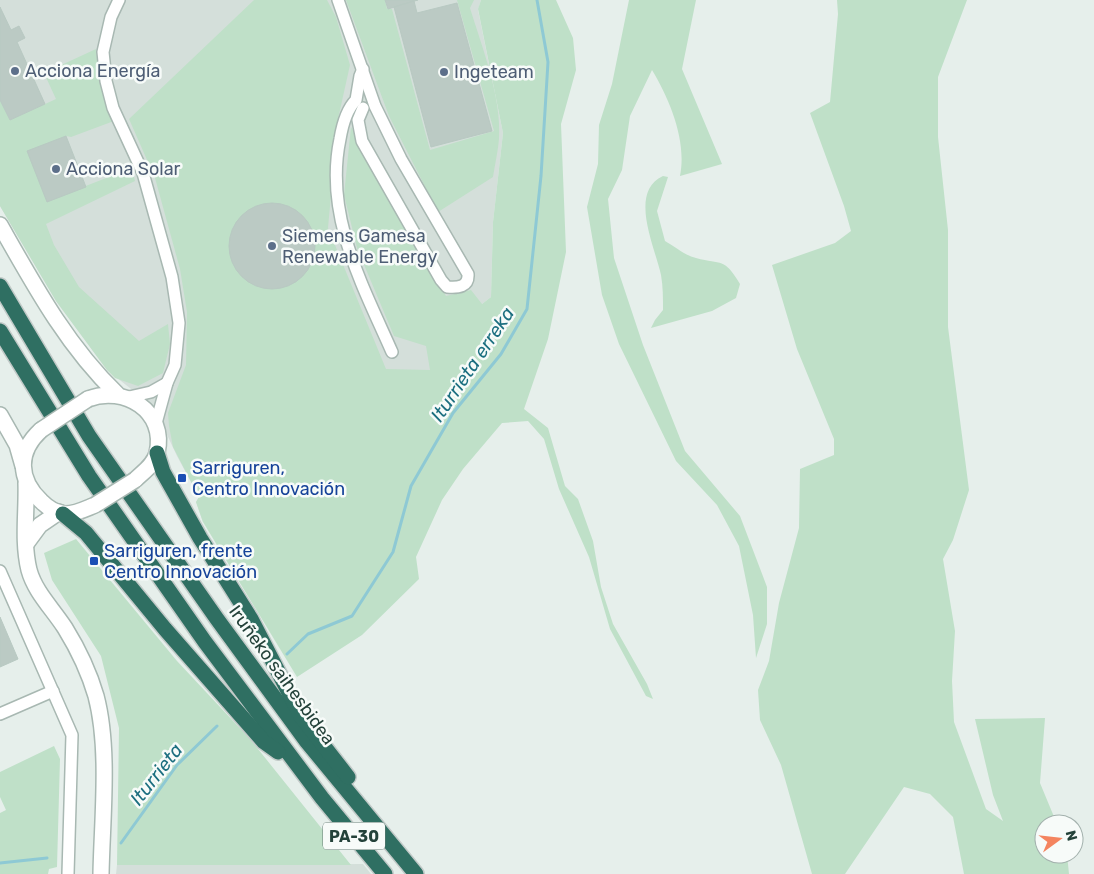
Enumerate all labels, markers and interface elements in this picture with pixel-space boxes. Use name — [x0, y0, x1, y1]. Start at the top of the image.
place label: Acciona Energía — [25, 60, 160, 82]
place label: Ingeteam — [454, 61, 534, 83]
marker: Acciona Energía — [9, 65, 21, 77]
marker: Ingeteam — [438, 66, 450, 78]
place label: Acciona Solar — [66, 158, 181, 180]
marker: Acciona Solar — [50, 163, 62, 175]
place label: Siemens Gamesa Renewable Energy — [282, 225, 437, 268]
marker: Siemens Gamesa Renewable Energy — [266, 240, 278, 252]
water label: Iturrieta erreka — [426, 303, 519, 426]
place label: Sarriguren, Centro Innovación — [192, 457, 345, 500]
marker: Sarriguren, Centro Innovación — [176, 472, 188, 484]
place label: Sarriguren, frente Centro Innovación — [104, 540, 257, 583]
marker: Sarriguren, frente Centro Innovación — [88, 555, 100, 567]
street label: Iruñeko saihesbidea — [224, 601, 340, 749]
water label: Iturrieta — [125, 739, 188, 810]
north arrow — [1034, 814, 1084, 864]
road number: PA-30 — [323, 822, 385, 849]
text: N — [1062, 829, 1081, 843]

